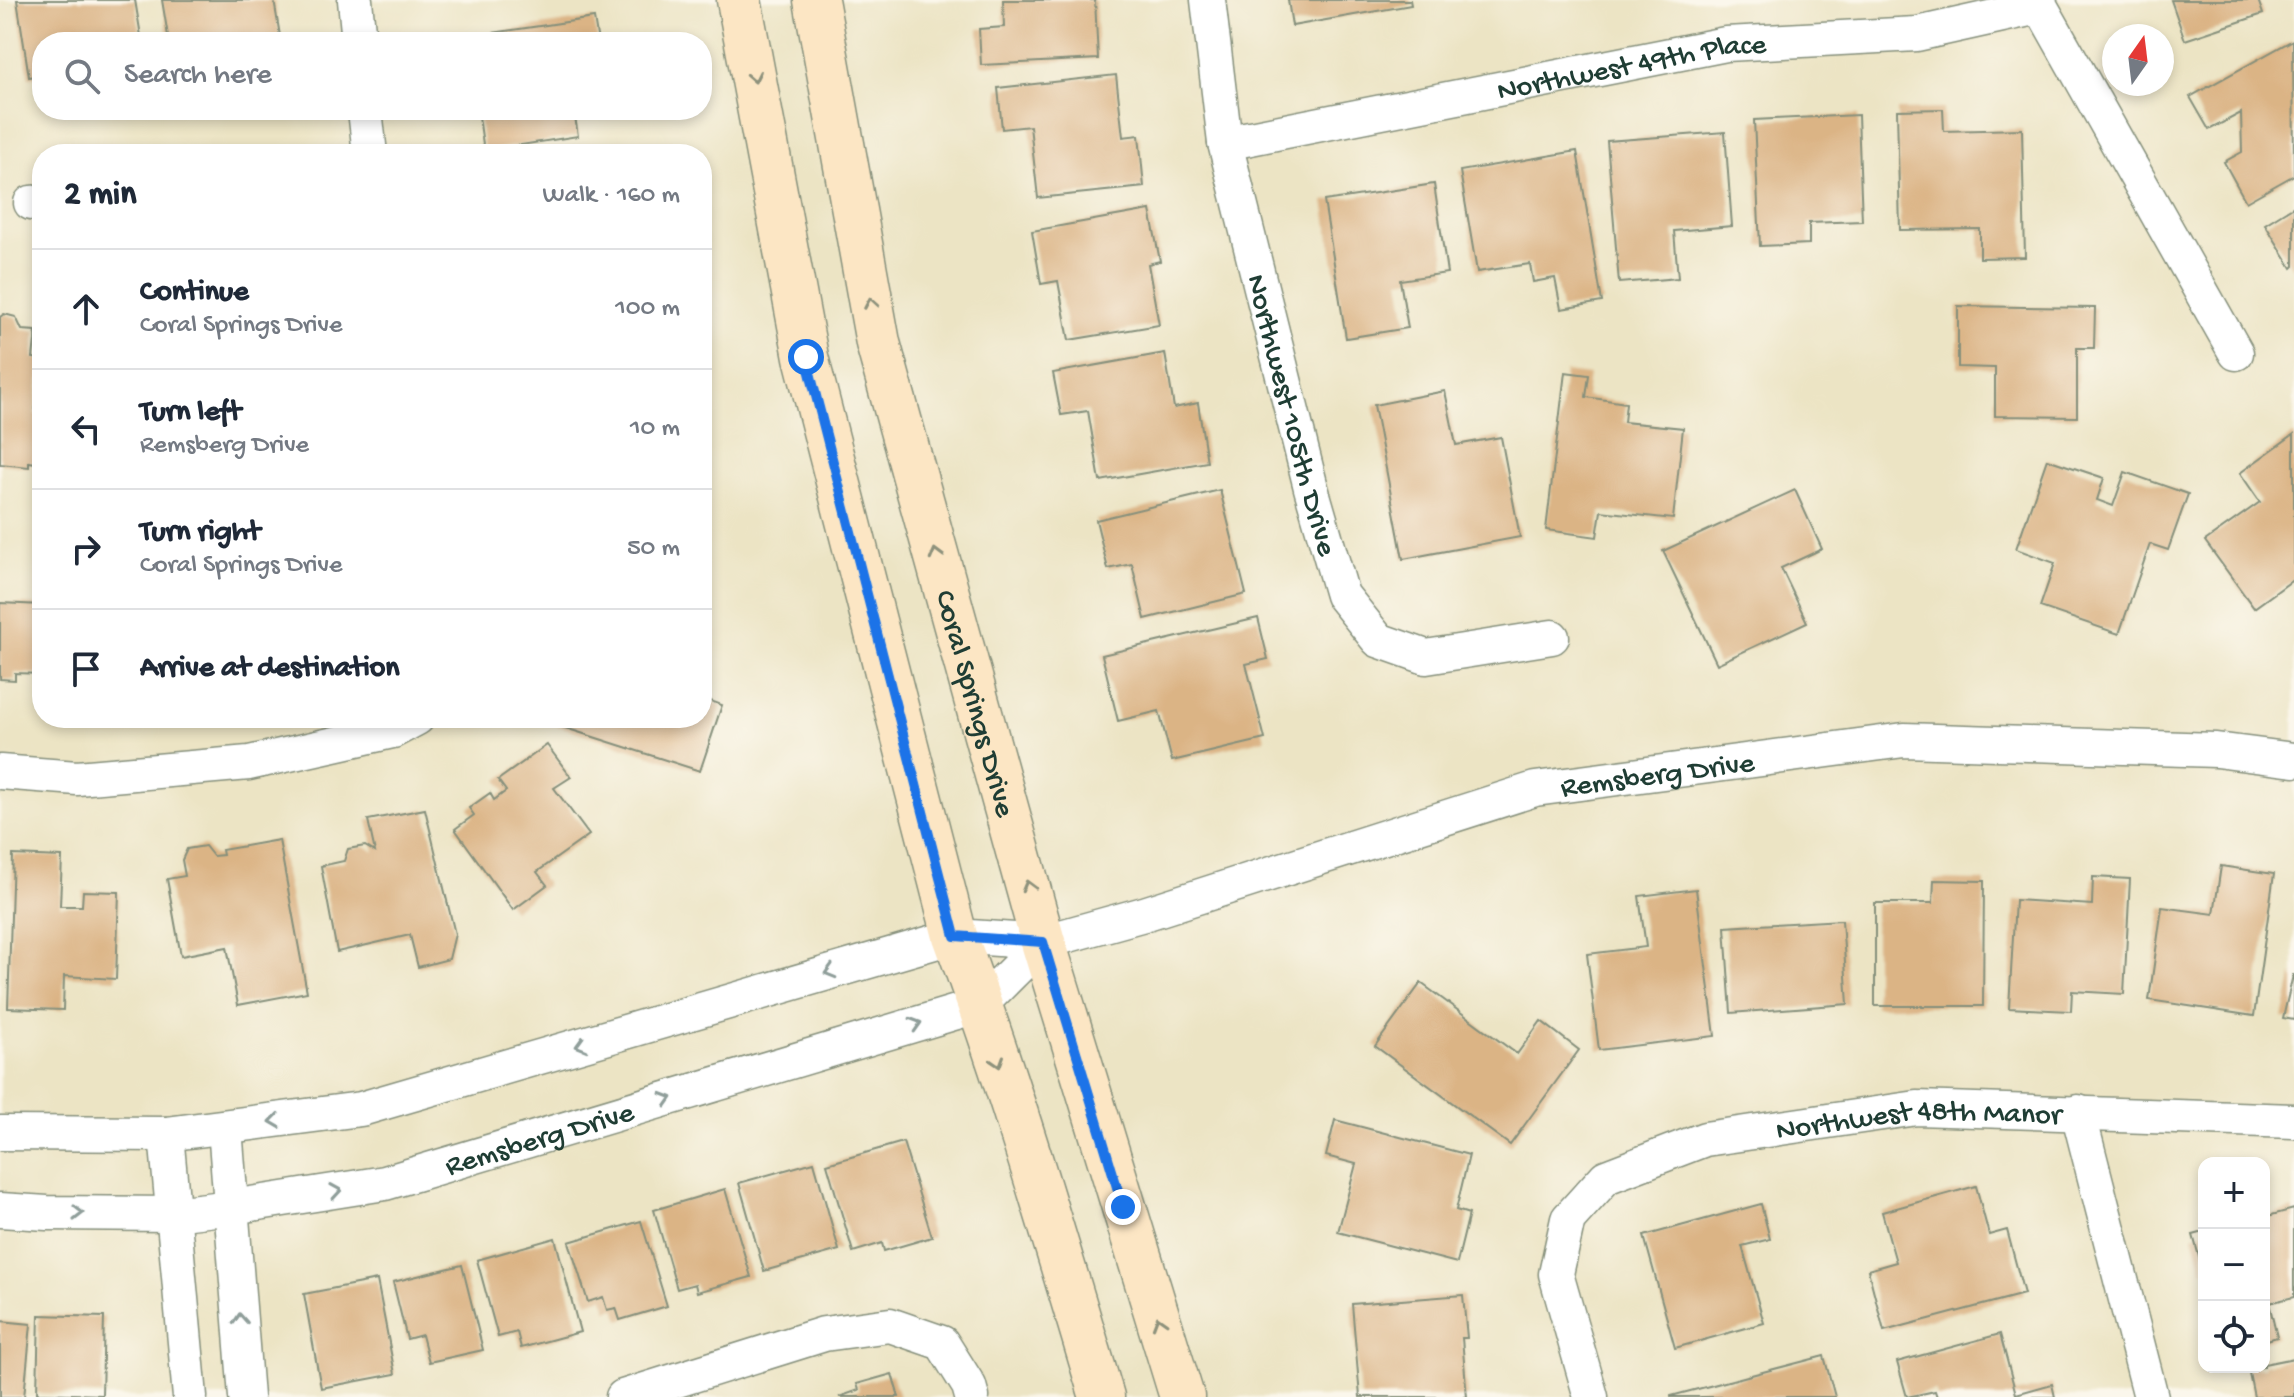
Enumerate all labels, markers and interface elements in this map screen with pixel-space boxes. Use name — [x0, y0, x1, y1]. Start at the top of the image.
north arrow — [2102, 24, 2174, 96]
street label: Northwest 49th Place — [1494, 29, 1768, 111]
search box — [32, 32, 712, 120]
icon: search — [60, 54, 104, 98]
text: Search here — [124, 59, 272, 94]
one-way arrow — [744, 70, 761, 83]
text: 2 min — [64, 176, 136, 216]
text: Walk · 160 m — [543, 181, 680, 212]
street label: Northwest 105th Drive — [1236, 271, 1343, 561]
text: Continue — [140, 276, 249, 311]
icon: ahead — [64, 287, 108, 331]
text: 100 m — [615, 294, 680, 325]
one-way arrow — [863, 296, 880, 309]
text: Coral Springs Drive — [140, 311, 342, 342]
route start — [788, 339, 824, 375]
text: Turn left — [140, 396, 241, 431]
icon: left — [64, 407, 108, 451]
text: 10 m — [630, 414, 680, 445]
text: Remsberg Drive — [140, 431, 309, 462]
text: Turn right — [140, 516, 260, 551]
icon: right — [64, 527, 108, 571]
text: 50 m — [627, 534, 680, 565]
one-way arrow — [929, 548, 945, 562]
text: Coral Springs Drive — [140, 551, 342, 582]
street label: Coral Springs Drive — [925, 587, 1021, 822]
icon: arrive — [64, 647, 108, 691]
text: Arrive at destination — [140, 652, 400, 687]
street label: Remsberg Drive — [1559, 747, 1757, 807]
one-way arrow — [1020, 879, 1037, 893]
one-way arrow — [824, 963, 838, 979]
one-way arrow — [909, 1017, 923, 1033]
one-way arrow — [574, 1036, 588, 1052]
one-way arrow — [989, 1054, 1005, 1068]
one-way arrow — [660, 1092, 674, 1108]
street label: Northwest 48th Manor — [1774, 1095, 2064, 1150]
street label: Remsberg Drive — [442, 1096, 639, 1186]
one-way arrow — [268, 1112, 282, 1129]
map controls — [2198, 1157, 2270, 1373]
button: + — [2198, 1157, 2270, 1229]
one-way arrow — [329, 1183, 343, 1200]
route end — [1105, 1189, 1141, 1225]
one-way arrow — [72, 1204, 85, 1222]
button: − — [2198, 1229, 2270, 1301]
button: locate — [2198, 1301, 2270, 1373]
one-way arrow — [232, 1312, 249, 1325]
one-way arrow — [1152, 1316, 1168, 1330]

